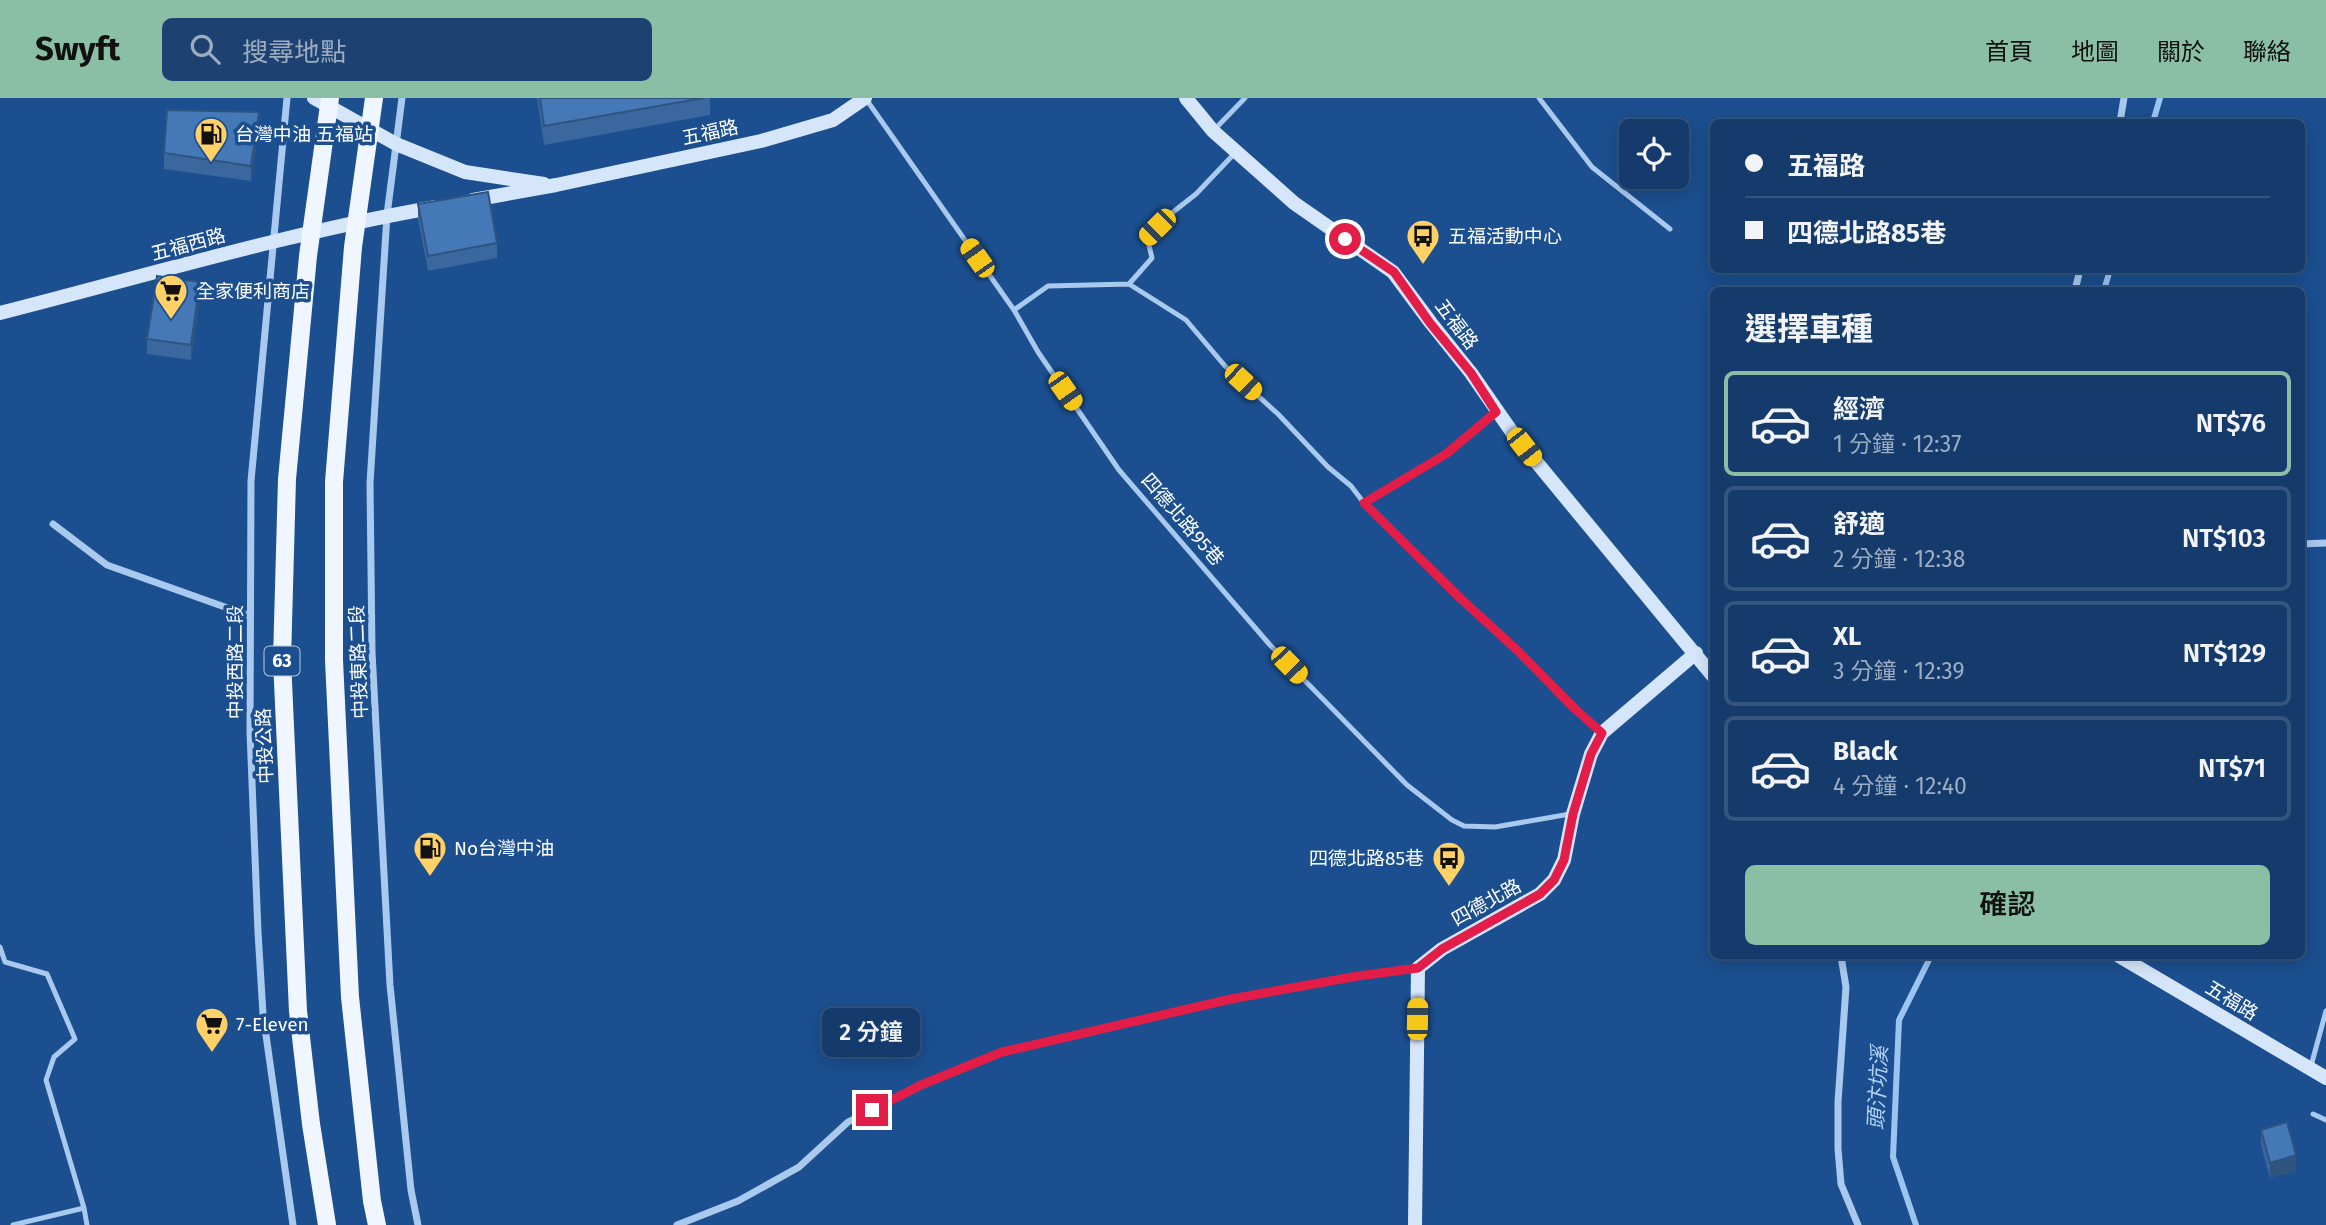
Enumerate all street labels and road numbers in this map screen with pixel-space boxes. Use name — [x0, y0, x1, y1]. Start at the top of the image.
street label: 五福路 — [680, 115, 740, 150]
street label: 五福西路 — [148, 224, 228, 265]
street label: 五福路 — [1430, 295, 1483, 354]
street label: 四德北路95巷 — [1136, 469, 1229, 570]
street label: 中投西路二段 — [224, 605, 247, 719]
street label: 中投東路二段 — [345, 605, 372, 719]
road number: 63 — [264, 646, 300, 676]
street label: 中投公路 — [252, 708, 277, 784]
street label: 四德北路 — [1447, 874, 1525, 931]
street label: 五福路 — [2201, 976, 2262, 1025]

